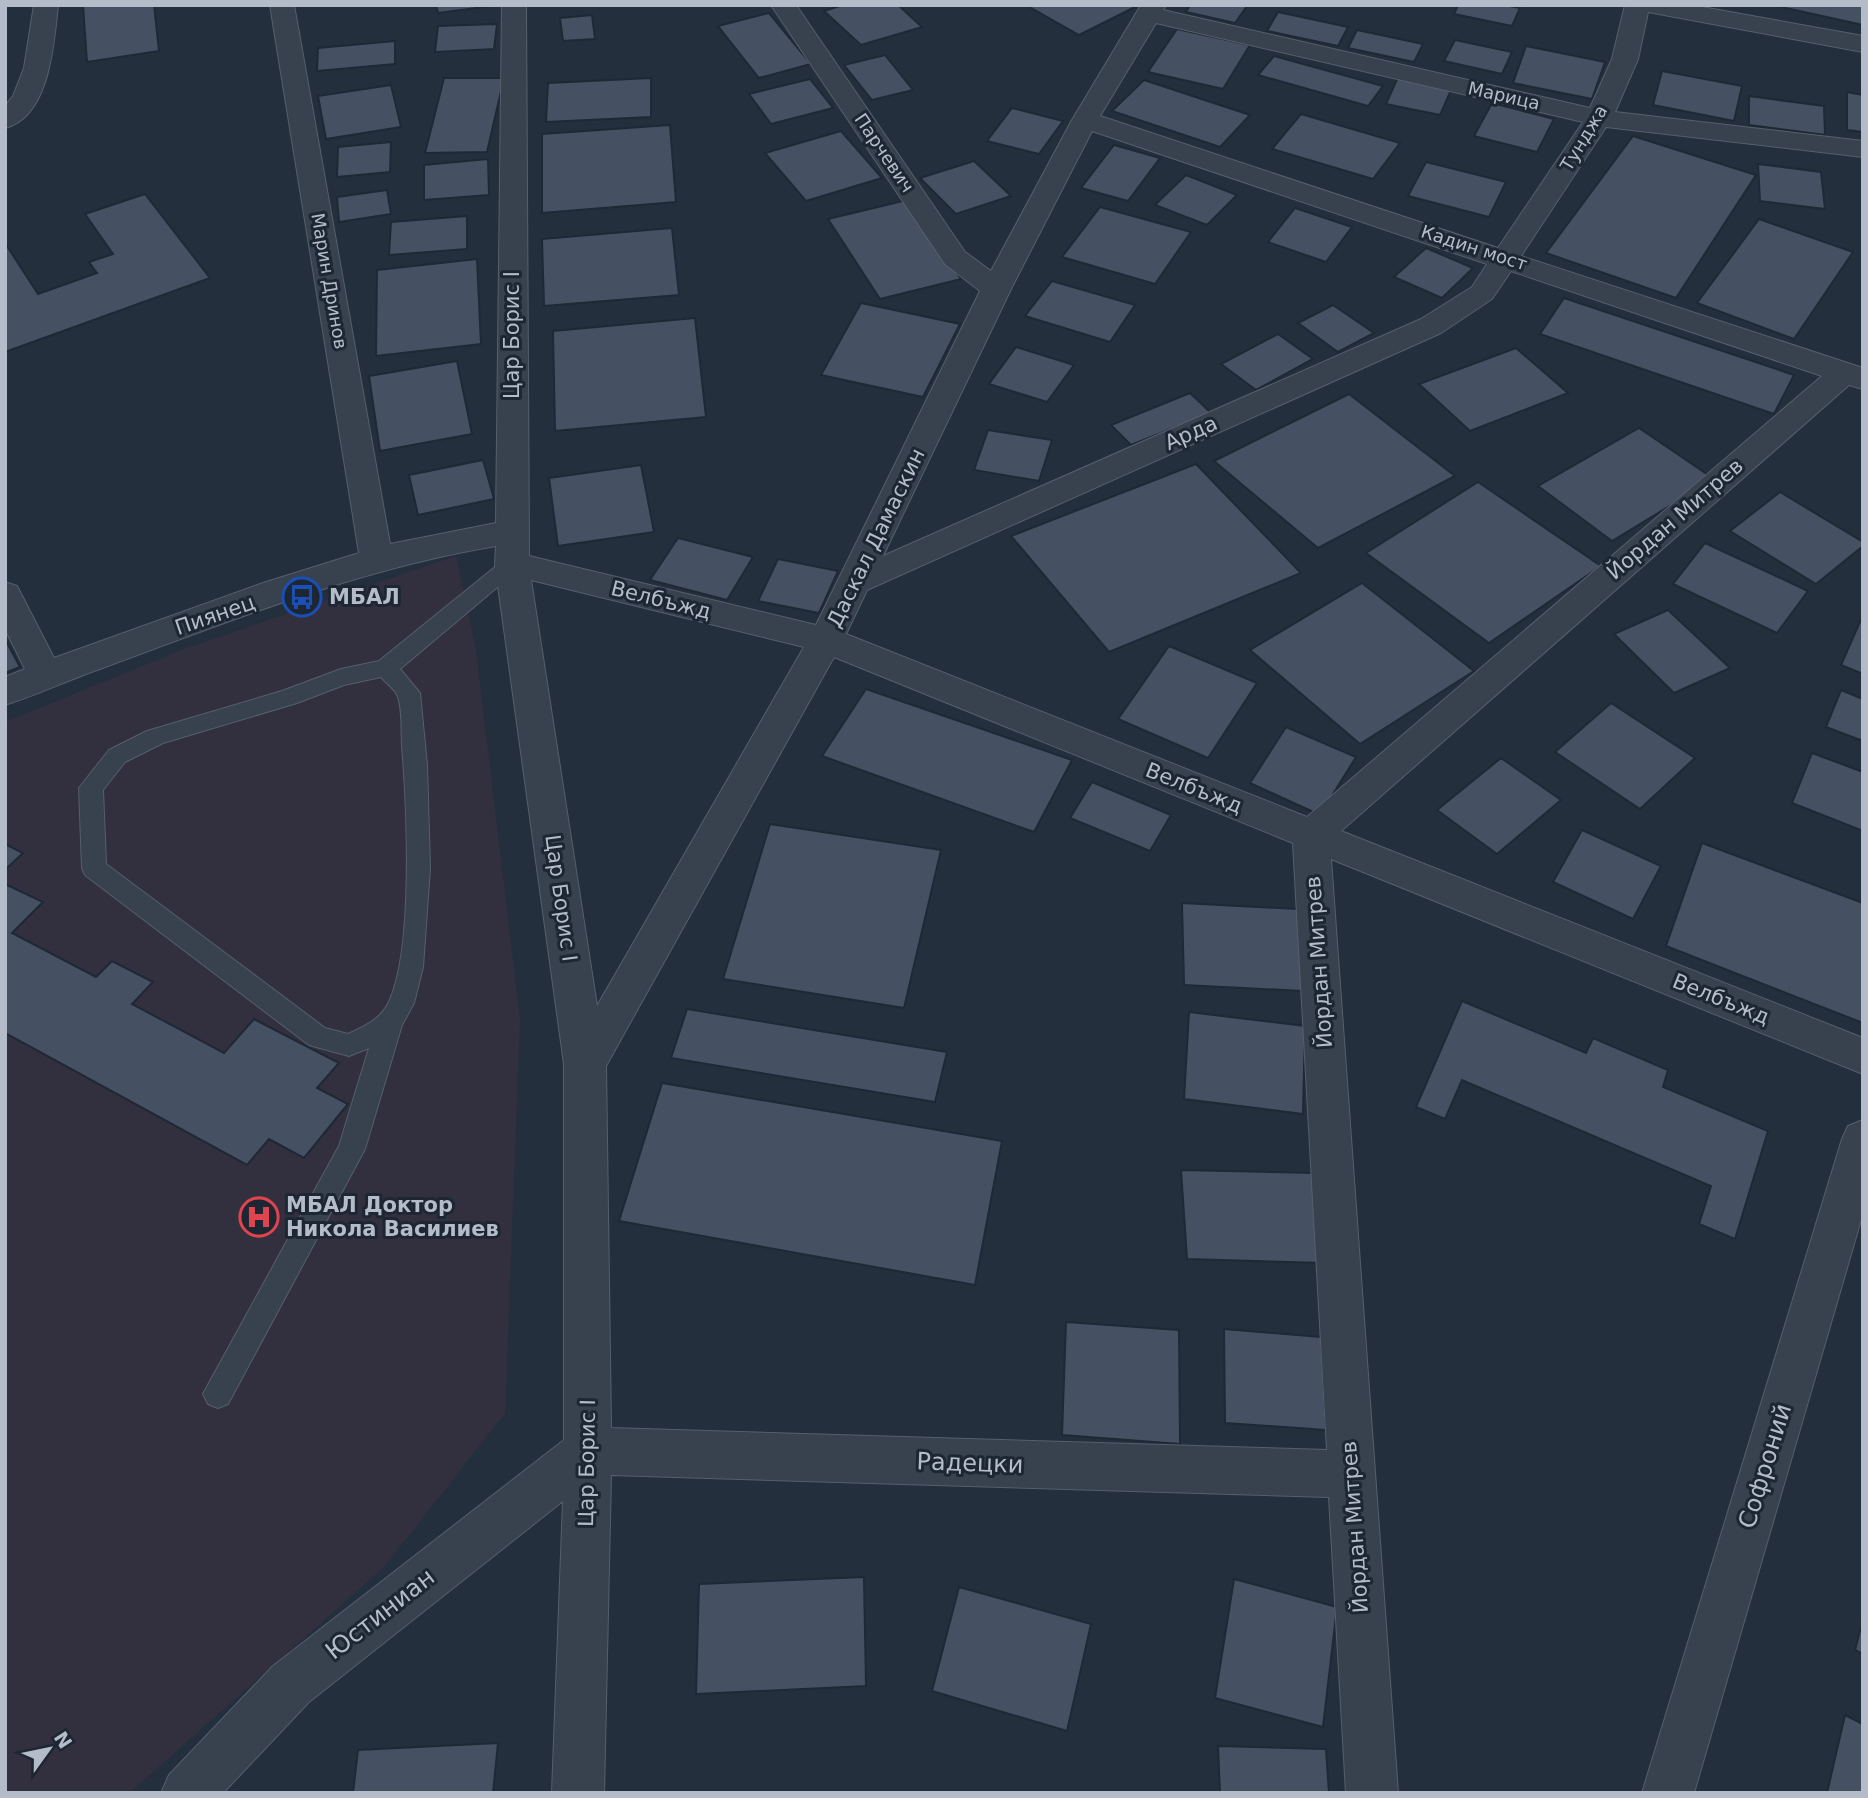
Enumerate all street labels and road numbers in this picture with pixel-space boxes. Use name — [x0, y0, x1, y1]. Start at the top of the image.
street label: Марица — [1466, 77, 1542, 114]
street label: Тунджа — [1555, 101, 1611, 175]
street label: Парчевич — [850, 109, 918, 196]
street label: Марин Дринов — [307, 211, 352, 351]
street label: Кадин мост — [1418, 220, 1530, 275]
street label: Цар Борис I — [500, 271, 524, 399]
street label: Арда — [1161, 411, 1221, 455]
street label: Даскал Дамаскин — [822, 445, 930, 631]
street label: Йордан Митрев — [1601, 453, 1748, 585]
street label: Велбъжд — [609, 576, 713, 624]
street label: Пиянец — [172, 590, 258, 640]
street label: Велбъжд — [1142, 758, 1246, 818]
street label: Цар Борис I — [540, 833, 582, 963]
street label: Йордан Митрев — [1300, 875, 1337, 1049]
street label: Велбъжд — [1669, 969, 1773, 1029]
street label: Цар Борис I — [574, 1399, 600, 1527]
street label: Софроний — [1733, 1400, 1797, 1532]
street label: Йордан Митрев — [1336, 1440, 1373, 1614]
street label: Радецки — [916, 1447, 1024, 1479]
street label: Юстиниан — [320, 1563, 440, 1665]

